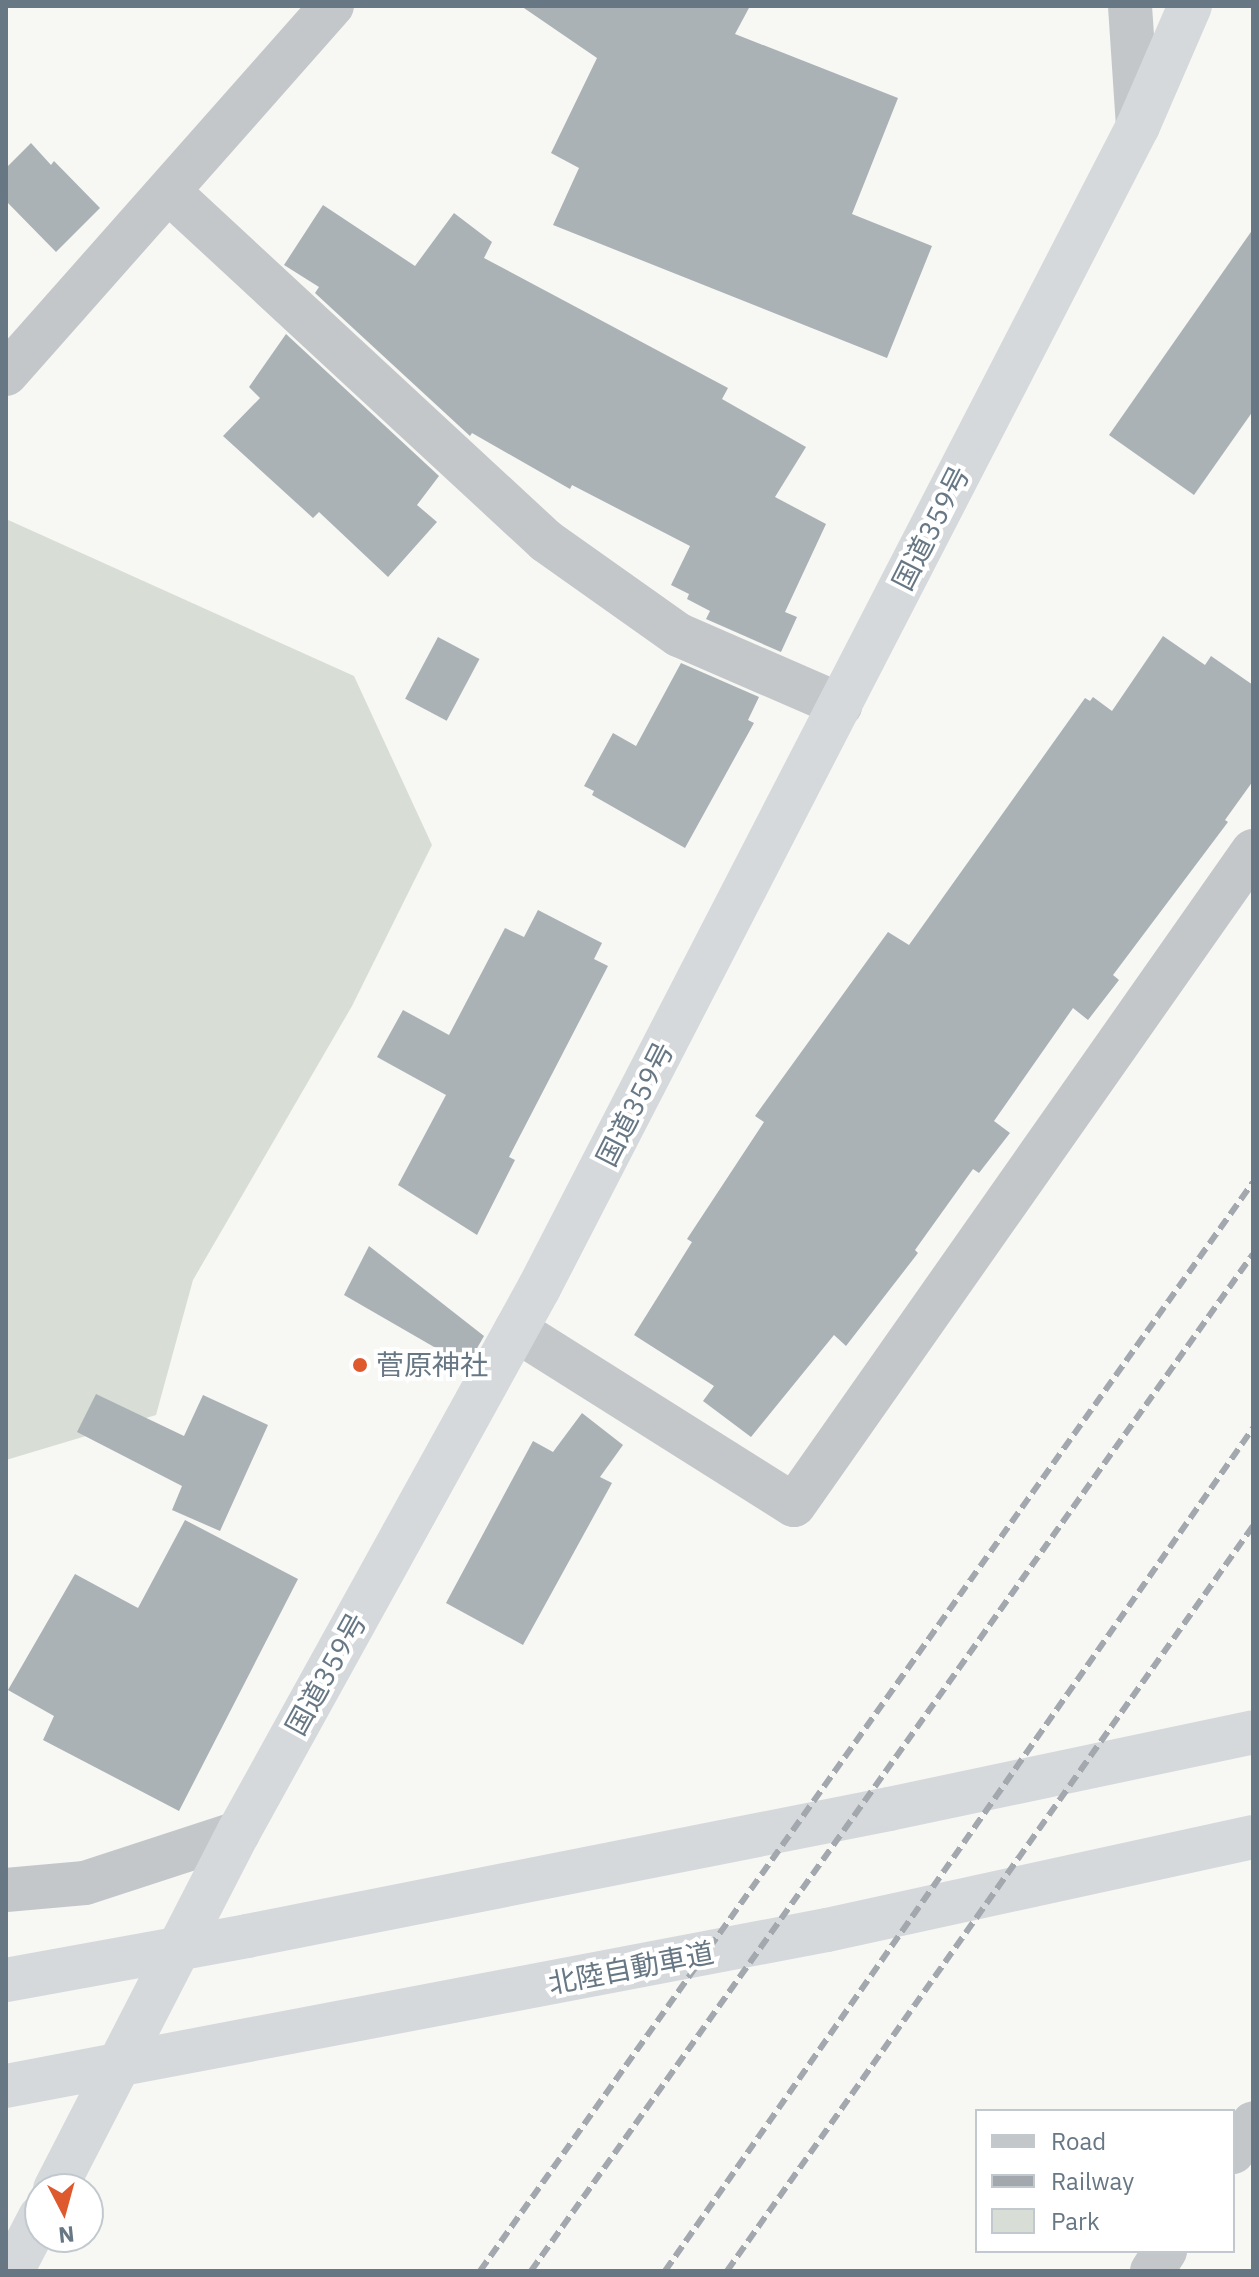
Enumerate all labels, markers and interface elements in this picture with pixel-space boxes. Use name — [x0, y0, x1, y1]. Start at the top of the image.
street label: 国道359号 — [886, 460, 976, 596]
street label: 国道359号 — [590, 1036, 680, 1172]
place label: 菅原神社 — [376, 1348, 488, 1382]
marker: 菅原神社 — [351, 1356, 369, 1374]
street label: 国道359号 — [279, 1607, 373, 1741]
street label: 北陸自動車道 — [545, 1935, 717, 2001]
legend — [975, 2109, 1235, 2253]
text: Road — [1051, 2125, 1106, 2157]
text: Railway — [1051, 2165, 1134, 2197]
north arrow — [24, 2173, 104, 2253]
text: Park — [1051, 2205, 1100, 2237]
text: N — [57, 2220, 76, 2251]

